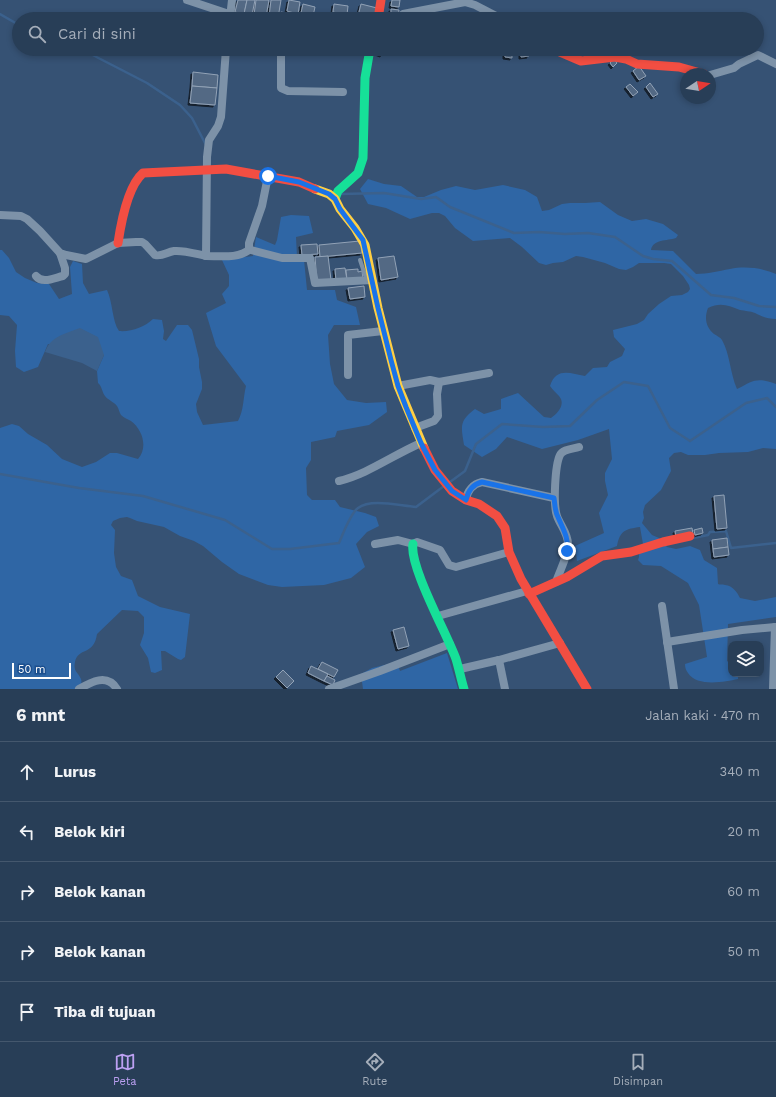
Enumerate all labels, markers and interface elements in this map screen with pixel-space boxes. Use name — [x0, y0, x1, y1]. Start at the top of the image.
search box — [12, 12, 764, 56]
icon: search — [26, 23, 48, 45]
text: Cari di sini — [58, 25, 136, 43]
north arrow — [680, 68, 716, 104]
route start — [259, 167, 277, 185]
route end — [558, 542, 576, 560]
map controls — [728, 641, 764, 677]
button: layers — [728, 641, 764, 677]
scale bar — [12, 661, 71, 680]
text: 50 m — [18, 663, 45, 676]
text: 6 mnt — [16, 705, 65, 725]
text: Jalan kaki · 470 m — [645, 708, 760, 723]
icon: ahead — [16, 761, 38, 783]
text: Lurus — [54, 763, 96, 781]
text: 340 m — [720, 764, 760, 779]
icon: left — [16, 821, 38, 843]
text: Belok kiri — [54, 823, 125, 841]
text: 20 m — [728, 824, 760, 839]
icon: right — [16, 881, 38, 903]
text: Belok kanan — [54, 883, 145, 901]
text: 60 m — [727, 884, 760, 899]
icon: right — [16, 941, 38, 963]
text: Belok kanan — [54, 943, 145, 961]
text: 50 m — [728, 944, 760, 959]
icon: arrive — [16, 1001, 38, 1023]
text: Tiba di tujuan — [54, 1003, 156, 1021]
tab: Peta — [113, 1051, 137, 1088]
tab: Rute — [362, 1051, 387, 1088]
tab: Disimpan — [613, 1051, 663, 1088]

